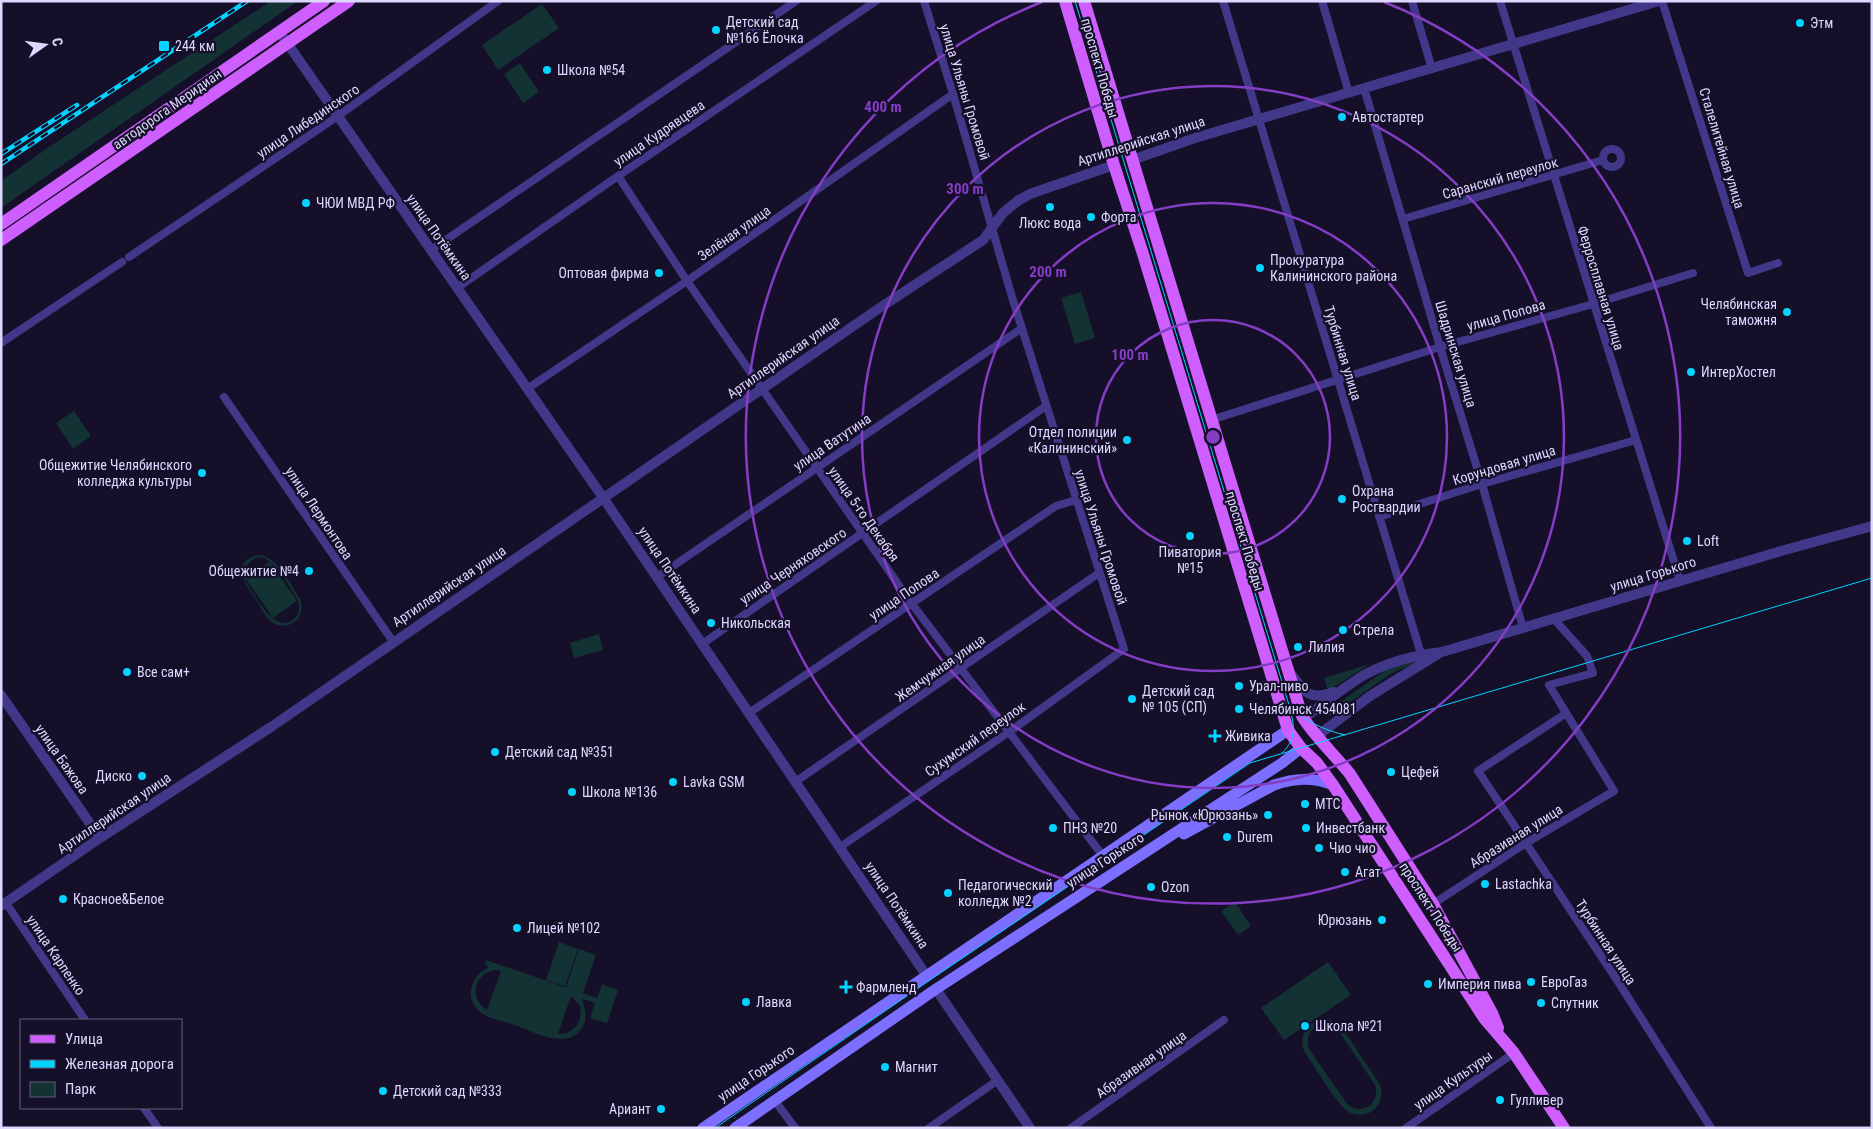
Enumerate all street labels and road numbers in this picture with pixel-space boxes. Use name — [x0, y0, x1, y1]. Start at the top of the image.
street label: проспект Победы — [1078, 16, 1122, 120]
street label: улица Ульяны Громовой — [937, 22, 993, 162]
street label: автодорога Меридиан — [110, 65, 224, 153]
street label: улица Либединского — [254, 81, 362, 161]
street label: Сталелитейная улица — [1696, 86, 1748, 210]
street label: улица Кудрявцева — [611, 97, 707, 169]
street label: Артиллерийская улица — [1075, 113, 1207, 169]
street label: Саранский переулок — [1440, 154, 1560, 202]
street label: улица Потёмкина — [403, 191, 475, 283]
street label: Зелёная улица — [695, 202, 773, 264]
street label: Ферросплавная улица — [1574, 224, 1628, 352]
street label: улица Попова — [1465, 296, 1547, 334]
street label: Шадринская улица — [1432, 299, 1480, 409]
street label: Турбинная улица — [1321, 304, 1365, 402]
street label: Артиллерийская улица — [724, 312, 842, 402]
street label: улица Ватутина — [790, 410, 874, 474]
street label: Корундовая улица — [1451, 442, 1557, 488]
street label: улица Лермонтова — [282, 463, 356, 563]
street label: улица 5-го Декабря — [825, 463, 903, 565]
street label: улица Ульяны Громовой — [1072, 467, 1130, 607]
street label: проспект Победы — [1222, 489, 1268, 593]
street label: улица Потёмкина — [635, 524, 705, 616]
street label: улица Черняховского — [737, 524, 849, 608]
street label: Артиллерийская улица — [389, 542, 509, 630]
street label: улица Горького — [1608, 553, 1698, 595]
street label: улица Попова — [866, 565, 942, 623]
street label: Жемчужная улица — [892, 631, 988, 705]
street label: Сухумский переулок — [922, 698, 1029, 780]
street label: улица Бажова — [32, 721, 92, 797]
street label: Артиллерийская улица — [54, 769, 174, 857]
street label: Абразивная улица — [1467, 801, 1565, 871]
street label: улица Горького — [1063, 829, 1147, 891]
street label: улица Потёмкина — [862, 859, 932, 951]
street label: проспект Победы — [1396, 859, 1466, 955]
street label: Турбинная улица — [1573, 896, 1639, 988]
street label: улица Карпенко — [23, 912, 89, 998]
street label: Абразивная улица — [1093, 1027, 1189, 1101]
street label: улица Горького — [715, 1041, 797, 1105]
street label: улица Культуры — [1411, 1047, 1495, 1113]

